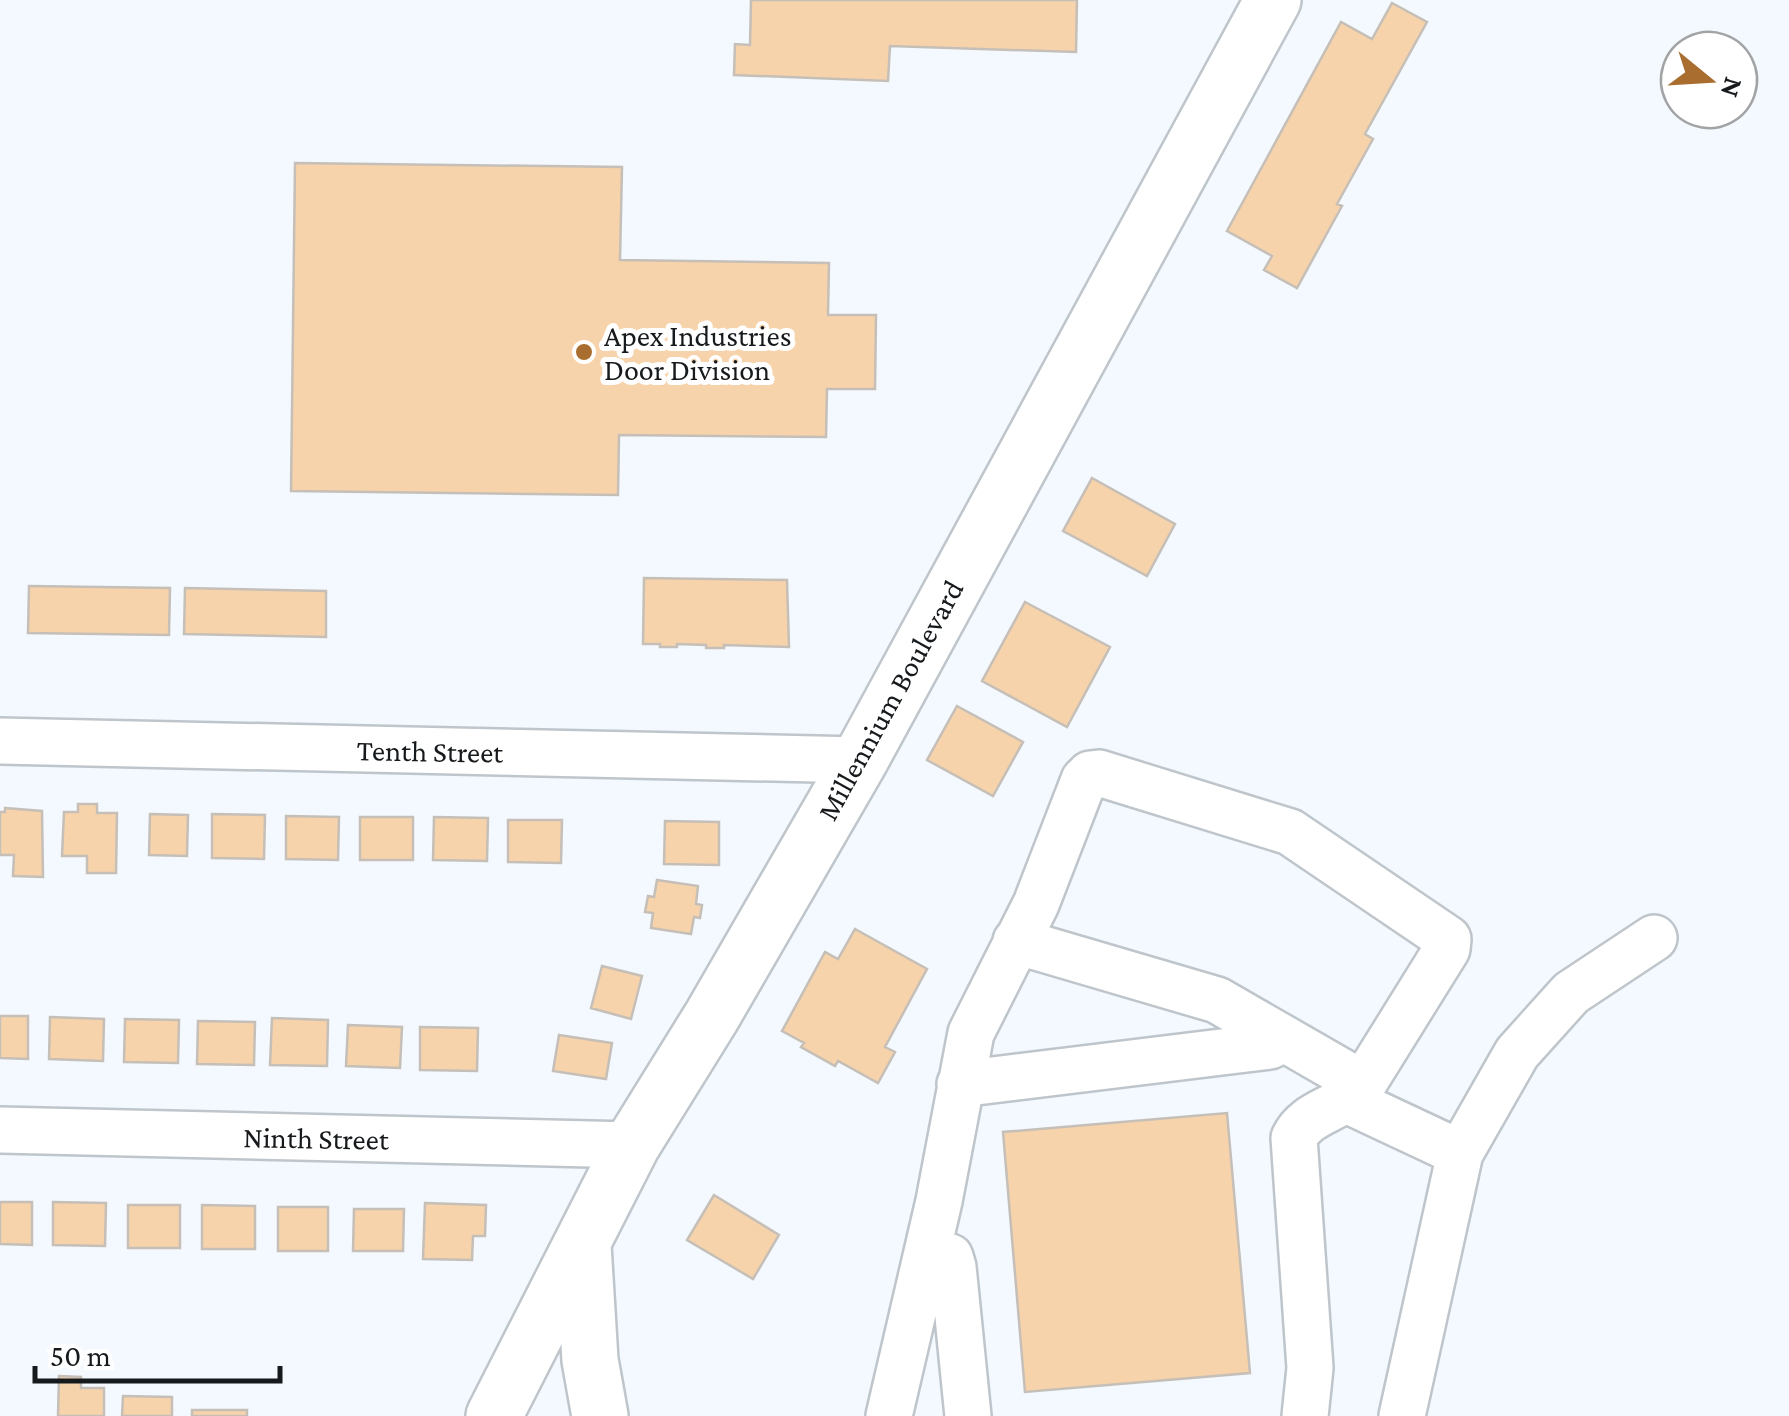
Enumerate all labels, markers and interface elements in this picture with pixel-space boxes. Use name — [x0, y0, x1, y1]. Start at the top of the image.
north arrow — [1659, 30, 1759, 130]
text: N — [1715, 74, 1750, 101]
place label: Apex Industries Door Division — [604, 319, 791, 386]
marker: Apex Industries Door Division — [573, 341, 595, 363]
street label: Millennium Boulevard — [810, 574, 970, 826]
street label: Tenth Street — [357, 733, 505, 769]
street label: Ninth Street — [243, 1120, 390, 1156]
scale bar — [35, 1321, 280, 1383]
text: 50 m — [50, 1339, 111, 1372]

